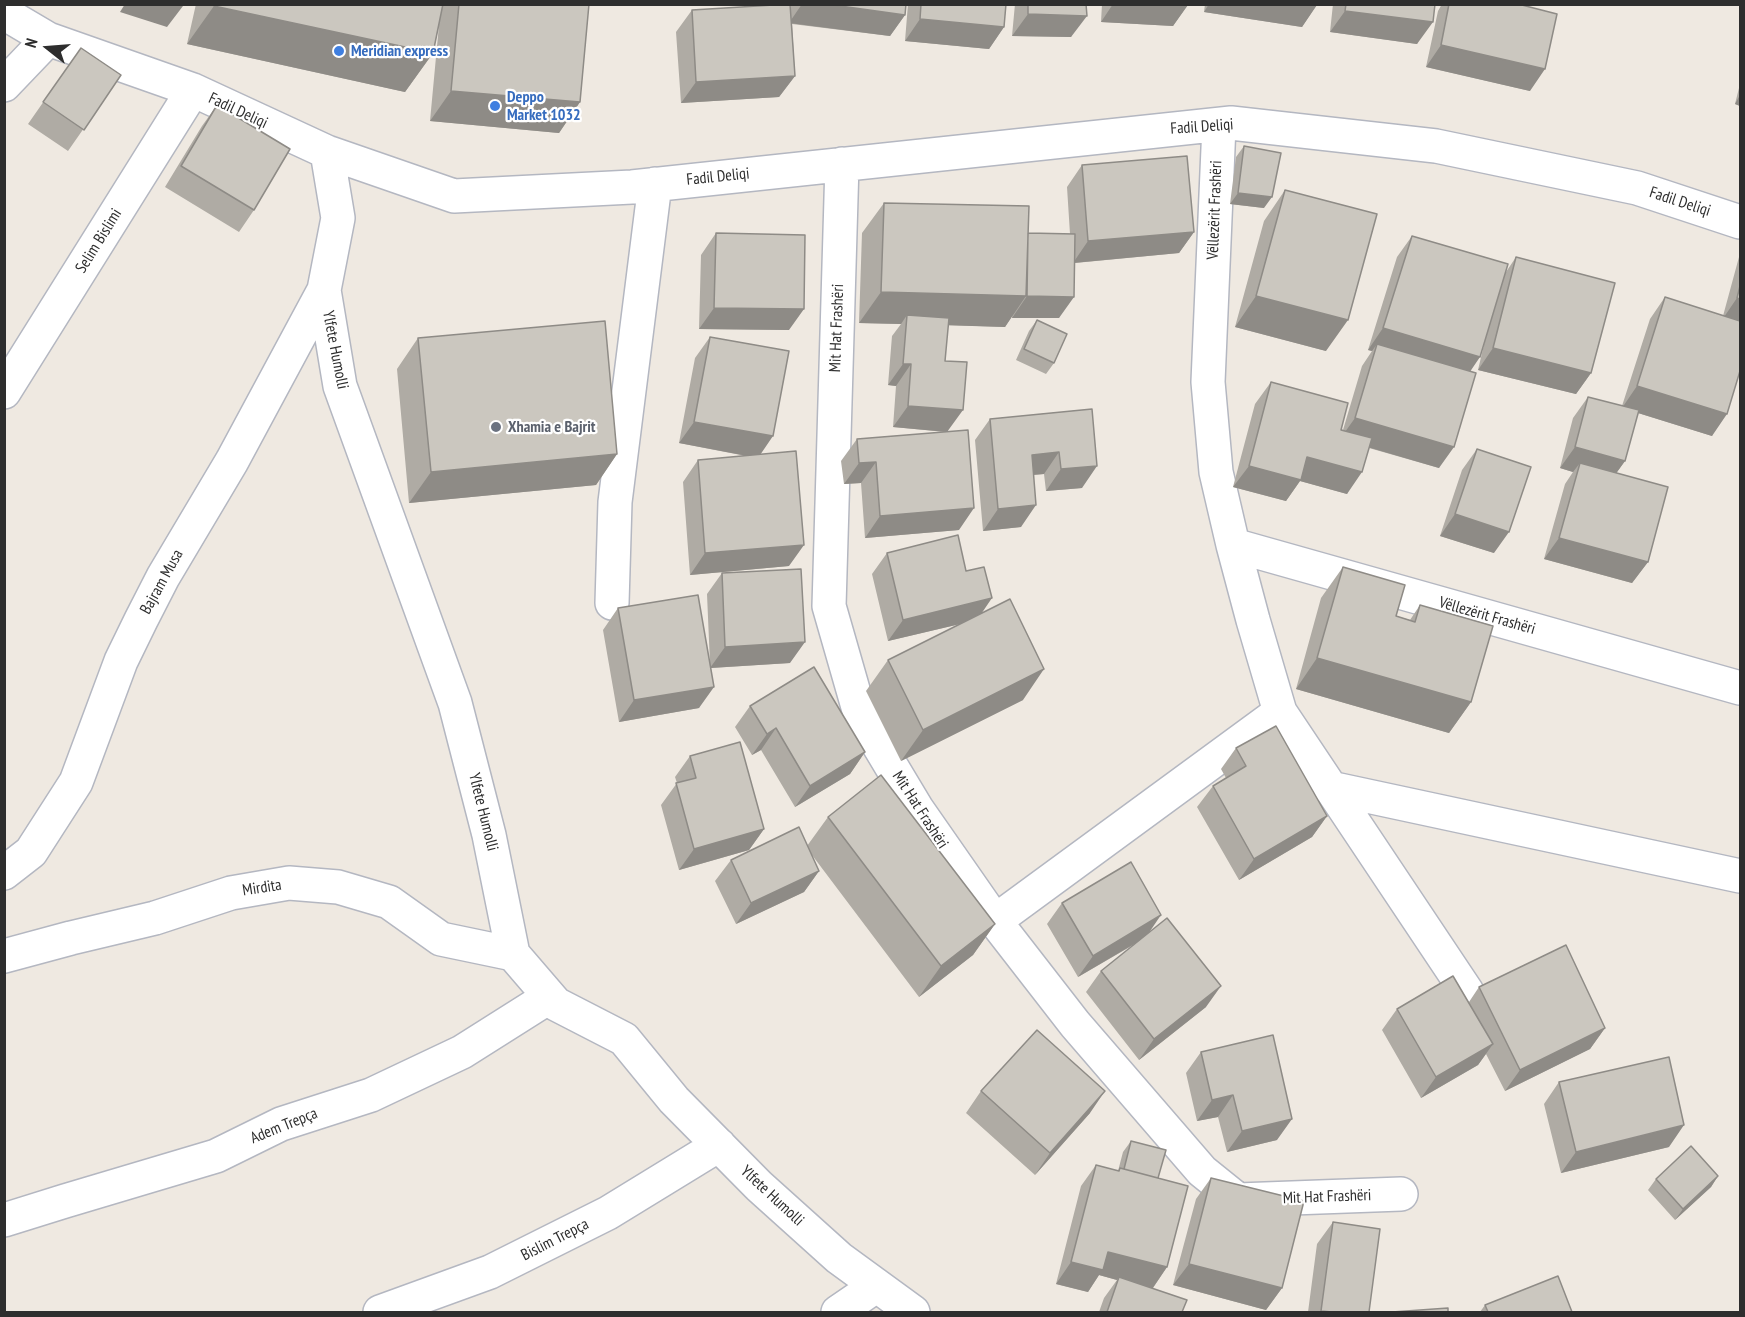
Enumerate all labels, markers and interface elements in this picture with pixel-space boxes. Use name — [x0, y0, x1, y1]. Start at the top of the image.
north arrow — [18, 18, 78, 78]
text: N — [20, 36, 42, 50]
place label: Meridian express — [351, 41, 448, 61]
marker: Meridian express — [332, 44, 346, 58]
place label: Deppo Market 1032 — [507, 87, 581, 125]
street label: Fadil Deliqi — [205, 89, 271, 133]
marker: Deppo Market 1032 — [488, 99, 502, 113]
street label: Fadil Deliqi — [1170, 115, 1234, 139]
street label: Vëllezërit Frashëri — [1204, 160, 1226, 260]
street label: Fadil Deliqi — [686, 164, 750, 190]
street label: Fadil Deliqi — [1647, 183, 1713, 221]
street label: Selim Bislimi — [72, 205, 126, 277]
street label: Mit Hat Frashëri — [826, 283, 848, 373]
street label: Ylfete Humolli — [318, 309, 352, 391]
place label: Xhamia e Bajrit — [508, 417, 595, 437]
marker: Xhamia e Bajrit — [489, 420, 503, 434]
street label: Bajram Musa — [136, 546, 188, 618]
street label: Vëllezërit Frashëri — [1437, 593, 1537, 639]
street label: Mit Hat Frashëri — [888, 768, 952, 852]
street label: Ylfete Humolli — [464, 771, 502, 853]
street label: Mirdita — [241, 875, 283, 901]
street label: Adem Trepça — [248, 1104, 320, 1148]
street label: Ylfete Humolli — [736, 1162, 808, 1230]
street label: Mit Hat Frashëri — [1282, 1186, 1372, 1208]
street label: Bislim Trepça — [518, 1215, 592, 1265]

